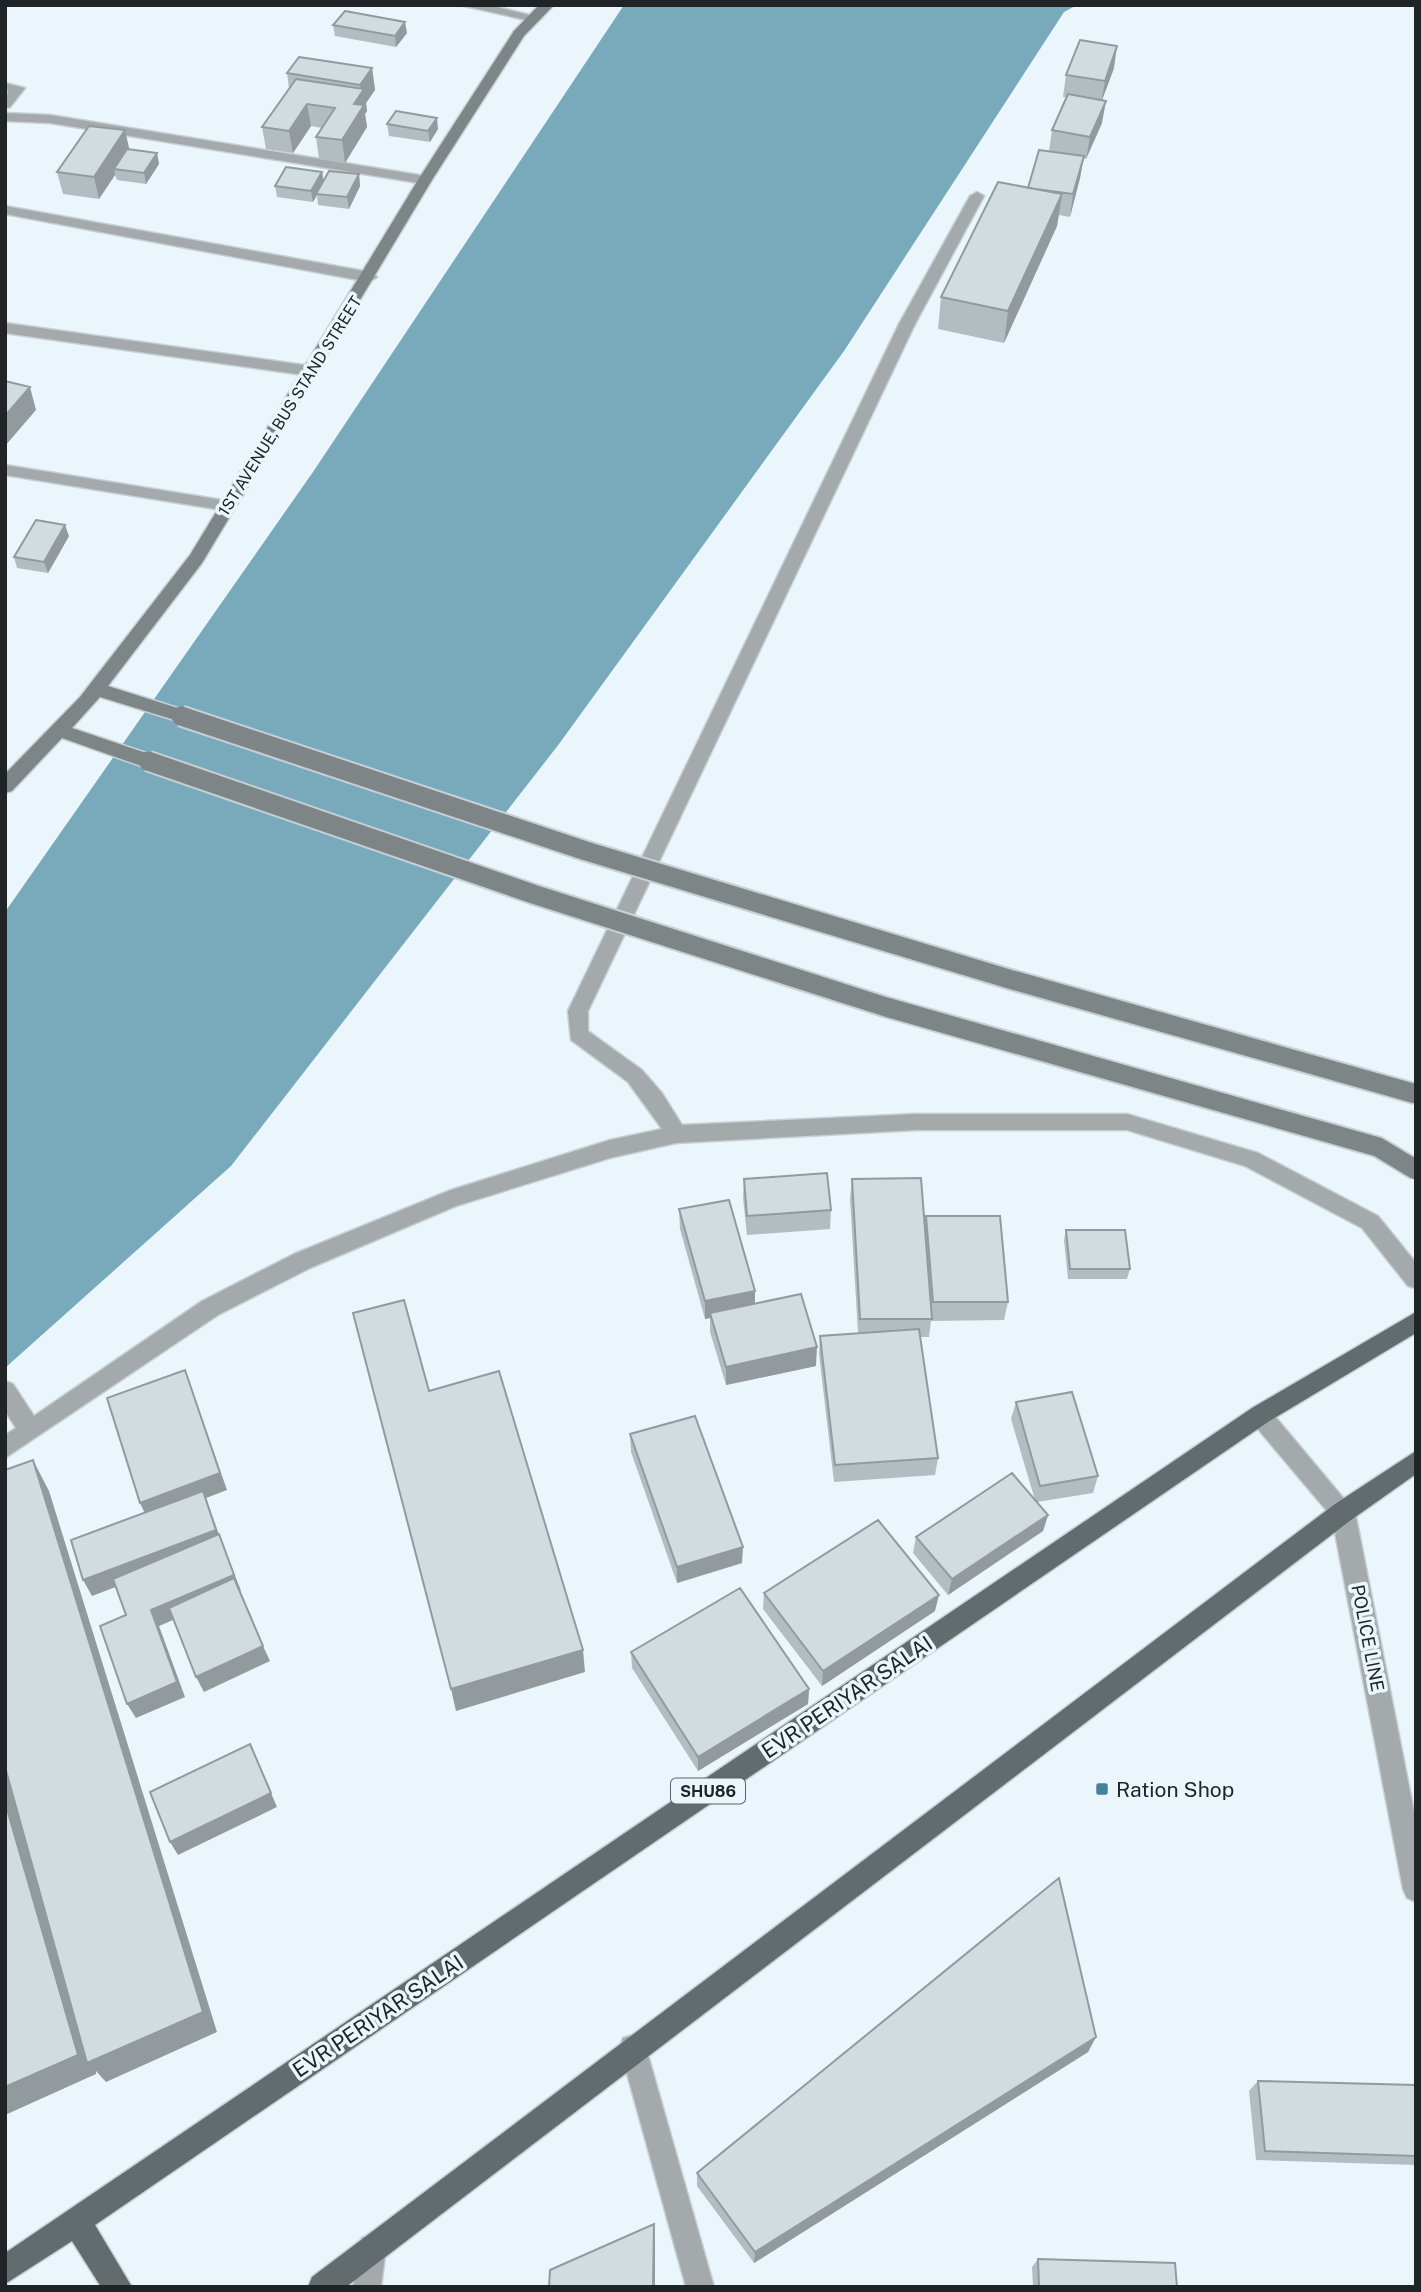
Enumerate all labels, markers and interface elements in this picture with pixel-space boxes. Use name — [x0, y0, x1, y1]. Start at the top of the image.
street label: 1ST AVENUE, BUS STAND STREET — [214, 292, 366, 519]
street label: POLICE LINE — [1347, 1583, 1389, 1693]
street label: EVR PERIYAR SALAI — [757, 1631, 937, 1763]
place label: Ration Shop — [1116, 1777, 1234, 1802]
road number: SHU86 — [671, 1778, 745, 1804]
marker: Ration Shop — [1094, 1781, 1110, 1797]
street label: EVR PERIYAR SALAI — [288, 1950, 468, 2082]

